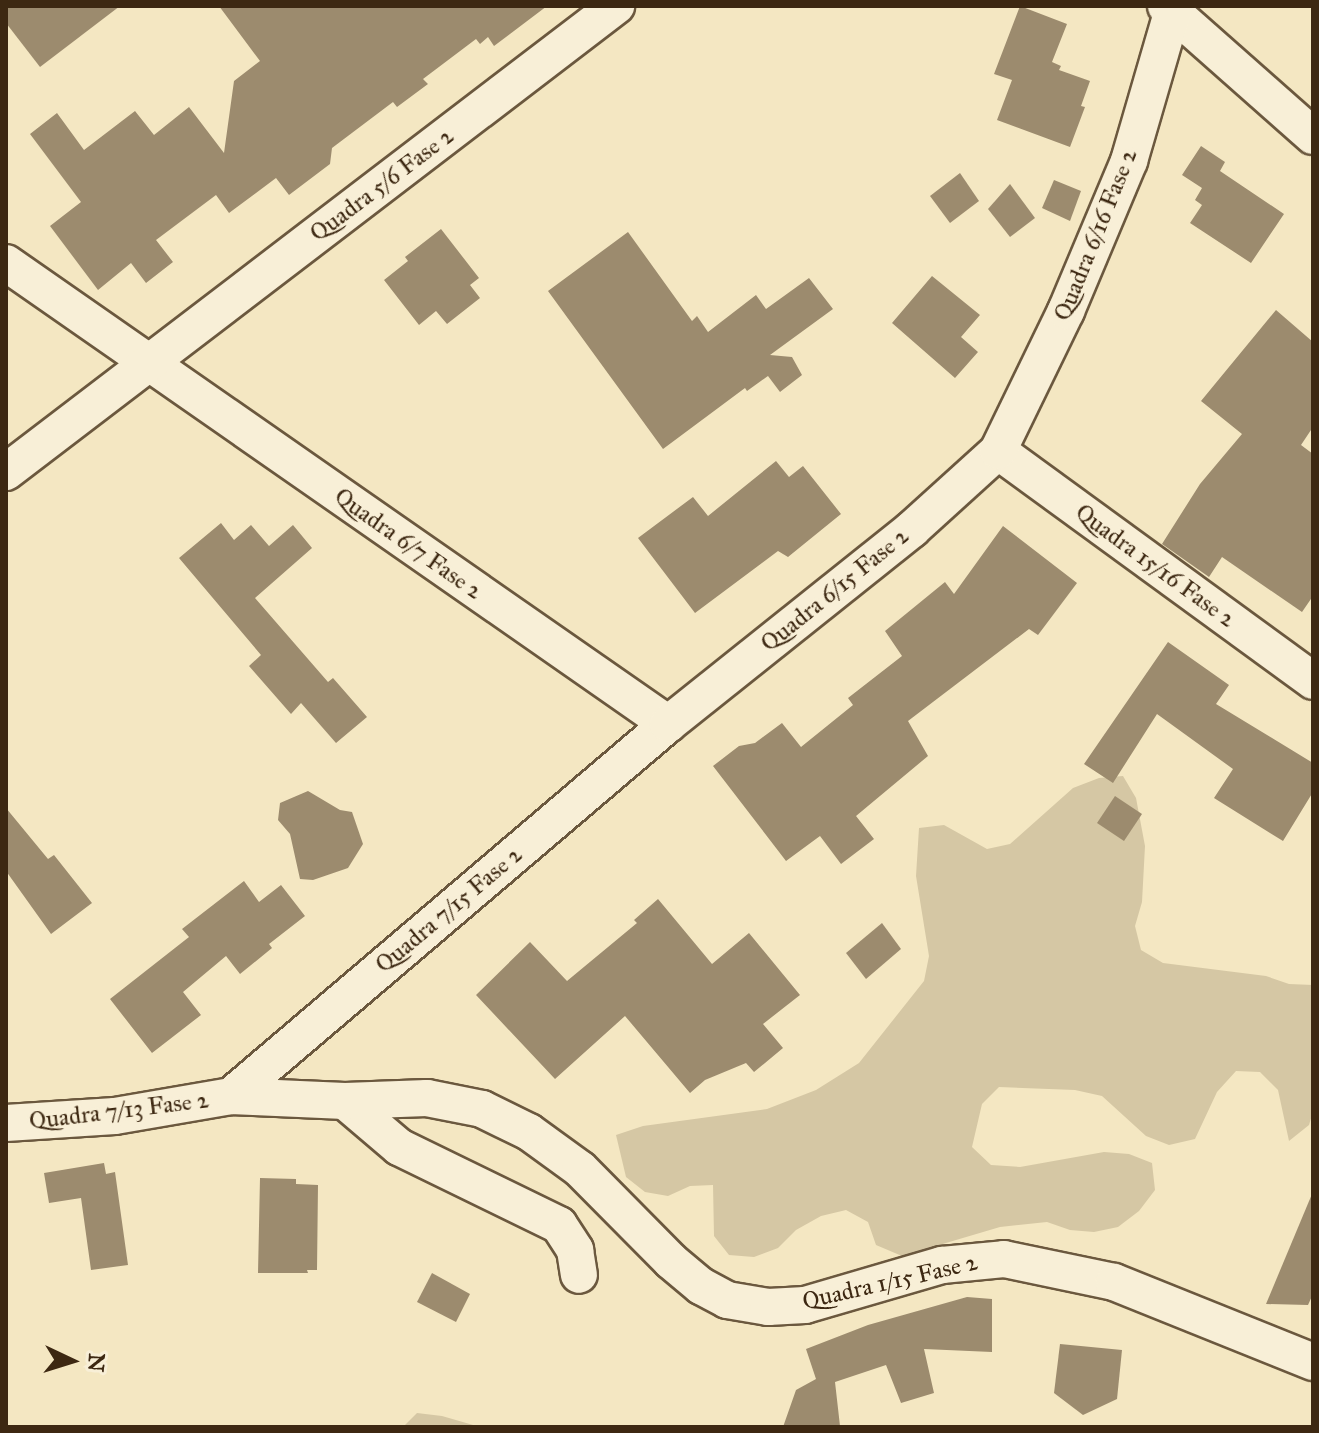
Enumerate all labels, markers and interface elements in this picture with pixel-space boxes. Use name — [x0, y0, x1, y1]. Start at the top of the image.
street label: Quadra 5/6 Fase 2 — [305, 122, 459, 248]
street label: Quadra 6/16 Fase 2 — [1048, 145, 1144, 325]
street label: Quadra 6/7 Fase 2 — [328, 482, 488, 606]
street label: Quadra 15/16 Fase 2 — [1069, 498, 1241, 634]
street label: Quadra 6/15 Fase 2 — [755, 522, 915, 658]
street label: Quadra 7/15 Fase 2 — [370, 840, 528, 980]
street label: Quadra 7/13 Fase 2 — [28, 1086, 210, 1136]
street label: Quadra 1/15 Fase 2 — [800, 1248, 980, 1316]
north arrow — [32, 1321, 112, 1401]
text: N — [82, 1352, 111, 1373]

